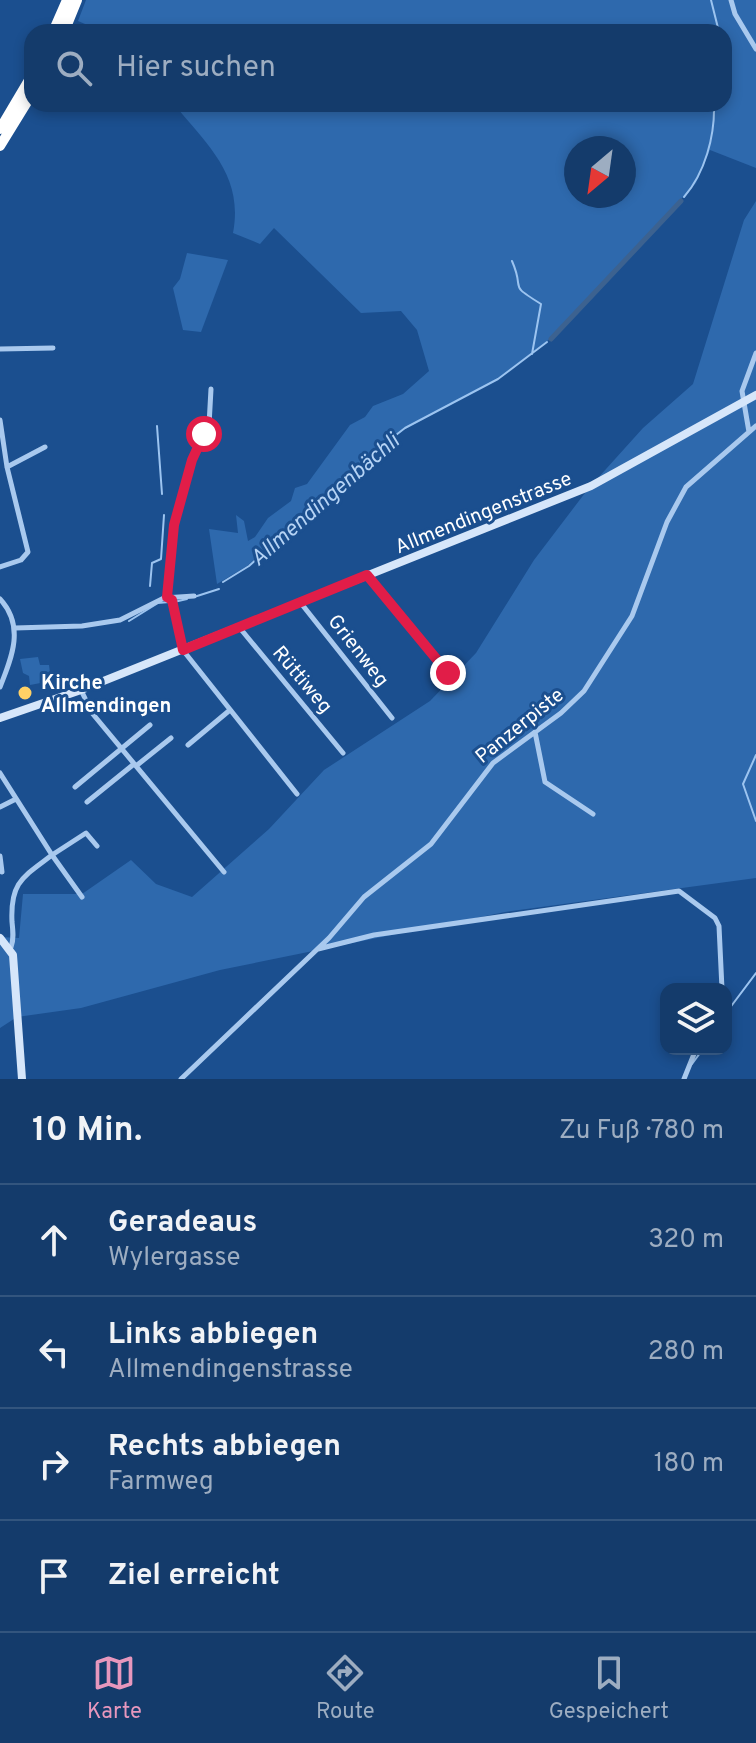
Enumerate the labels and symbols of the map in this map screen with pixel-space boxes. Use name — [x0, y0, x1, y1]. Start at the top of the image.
north arrow — [564, 136, 636, 208]
route start — [186, 416, 222, 452]
water label: Allmendingenbächli — [246, 428, 407, 573]
street label: Allmendingenstrasse — [392, 467, 576, 561]
street label: Grienweg — [321, 610, 394, 693]
street label: Rüttiweg — [266, 641, 337, 719]
route end — [430, 655, 466, 691]
place label: Kirche Allmendingen — [41, 671, 171, 720]
street label: Panzerpiste — [471, 683, 570, 770]
marker: Kirche Allmendingen — [16, 684, 34, 702]

